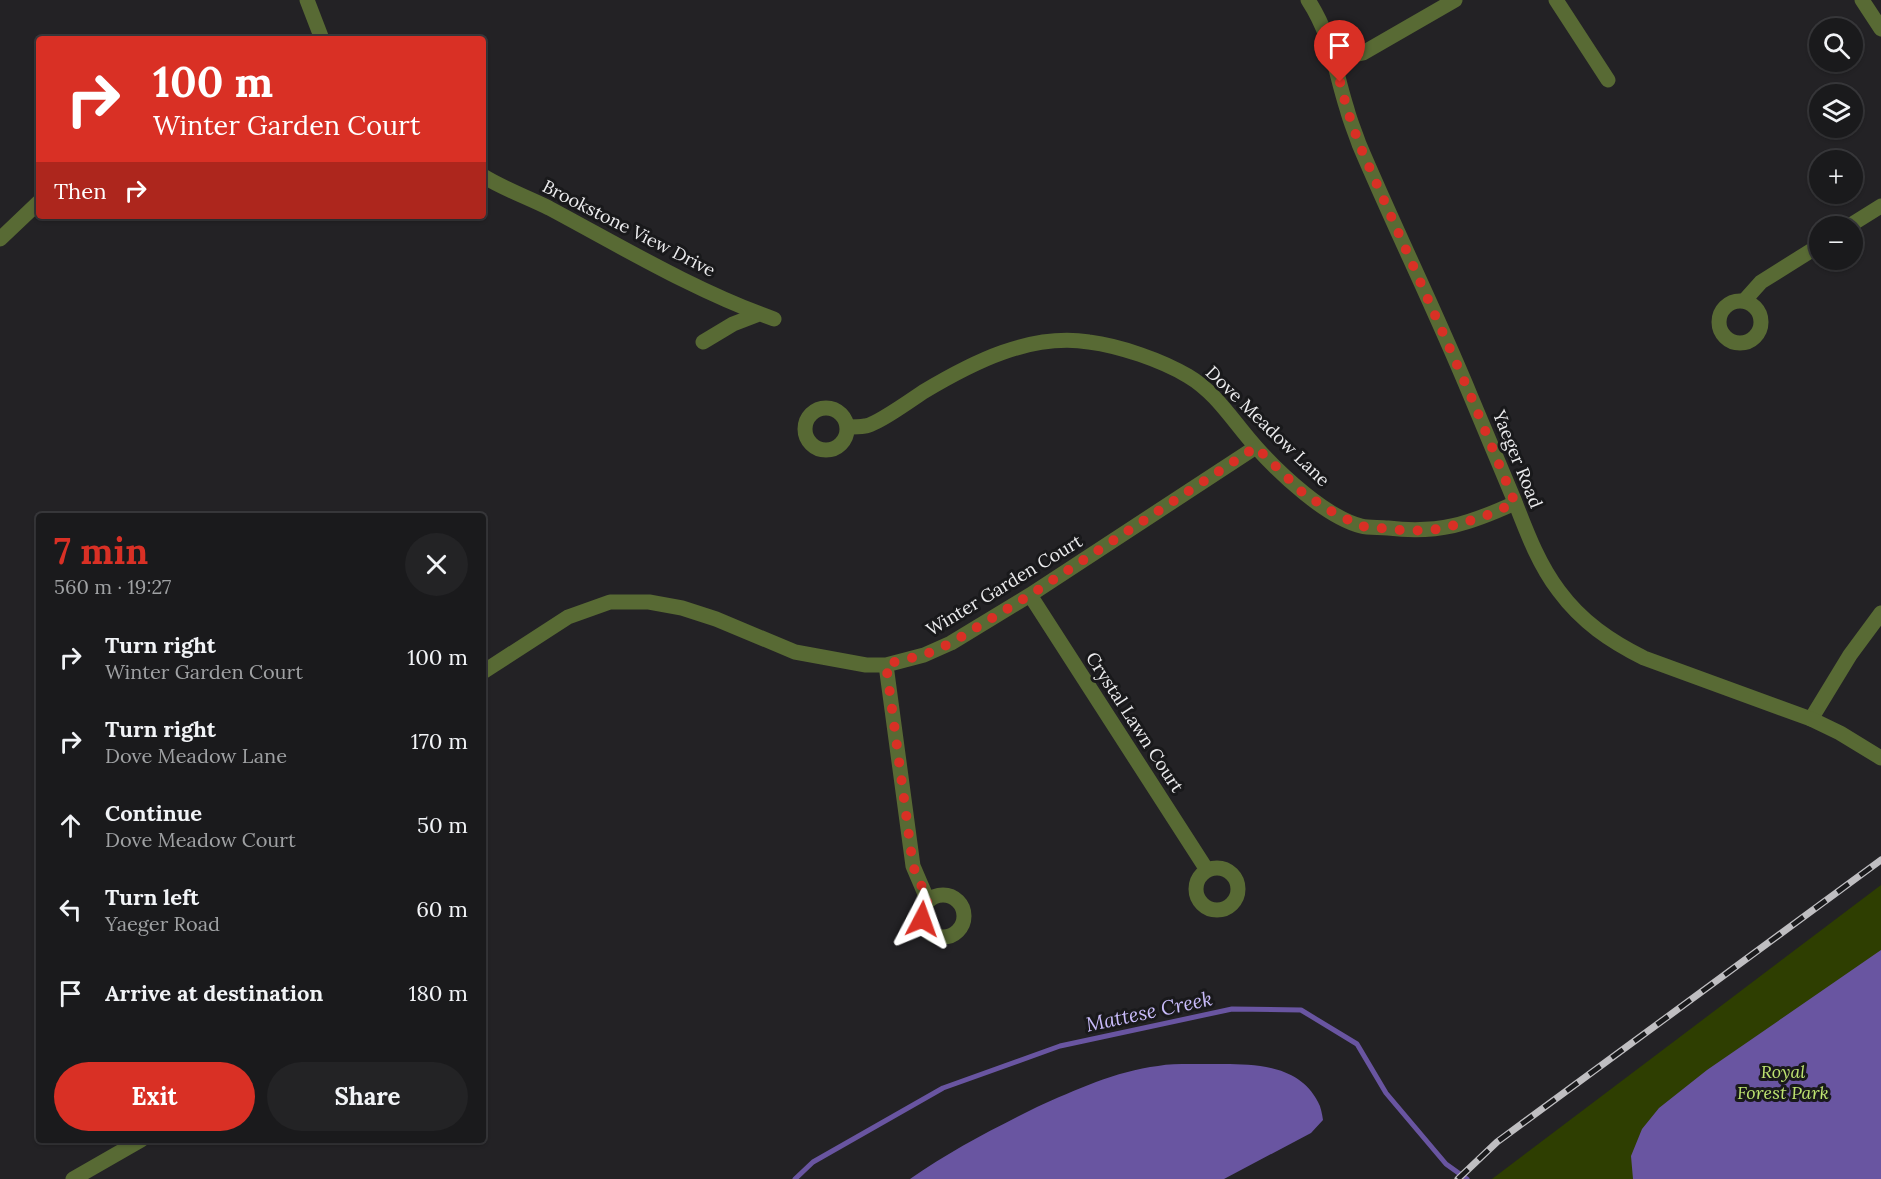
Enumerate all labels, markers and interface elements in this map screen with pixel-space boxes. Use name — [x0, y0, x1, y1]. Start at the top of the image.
map controls — [1809, 18, 1863, 270]
button: search — [1809, 18, 1863, 72]
pin — [1314, 20, 1365, 82]
icon: arrive — [1323, 29, 1356, 62]
text: 100 m — [153, 55, 273, 109]
icon: right — [54, 60, 132, 138]
button: layers — [1809, 84, 1863, 138]
text: Winter Garden Court — [153, 108, 420, 142]
button: + — [1809, 150, 1863, 204]
icon: right — [119, 174, 152, 207]
street label: Brookstone View Drive — [539, 174, 720, 282]
text: Then — [54, 177, 107, 205]
button: − — [1809, 216, 1863, 270]
street label: Dove Meadow Lane — [1201, 361, 1335, 491]
street label: Yaeger Road — [1488, 406, 1548, 511]
text: 7 min — [54, 528, 148, 574]
street label: Winter Garden Court — [922, 529, 1086, 641]
button: close — [405, 533, 468, 596]
text: 560 m · 19:27 — [54, 574, 171, 599]
text: Turn right — [105, 631, 216, 659]
icon: right — [54, 641, 87, 674]
text: 100 m — [407, 643, 468, 671]
street label: Crystal Lawn Court — [1081, 647, 1189, 797]
text: Winter Garden Court — [105, 659, 303, 684]
text: Turn right — [105, 715, 216, 743]
icon: right — [54, 725, 87, 758]
text: 170 m — [411, 727, 468, 755]
text: Dove Meadow Lane — [105, 743, 287, 768]
text: Continue — [105, 799, 202, 827]
icon: ahead — [54, 809, 87, 842]
text: 50 m — [417, 811, 468, 839]
text: Dove Meadow Court — [105, 827, 296, 852]
text: Turn left — [105, 883, 199, 911]
position arrow — [890, 887, 954, 951]
icon: left — [54, 893, 87, 926]
text: 60 m — [416, 895, 468, 923]
text: Yaeger Road — [105, 911, 220, 936]
icon: arrive — [54, 977, 87, 1010]
text: Arrive at destination — [105, 979, 323, 1007]
text: 180 m — [409, 979, 468, 1007]
water label: Mattese Creek — [1083, 985, 1215, 1037]
park label: Royal Forest Park — [1737, 1060, 1829, 1104]
button: Exit — [54, 1062, 255, 1131]
button: Share — [267, 1062, 468, 1131]

